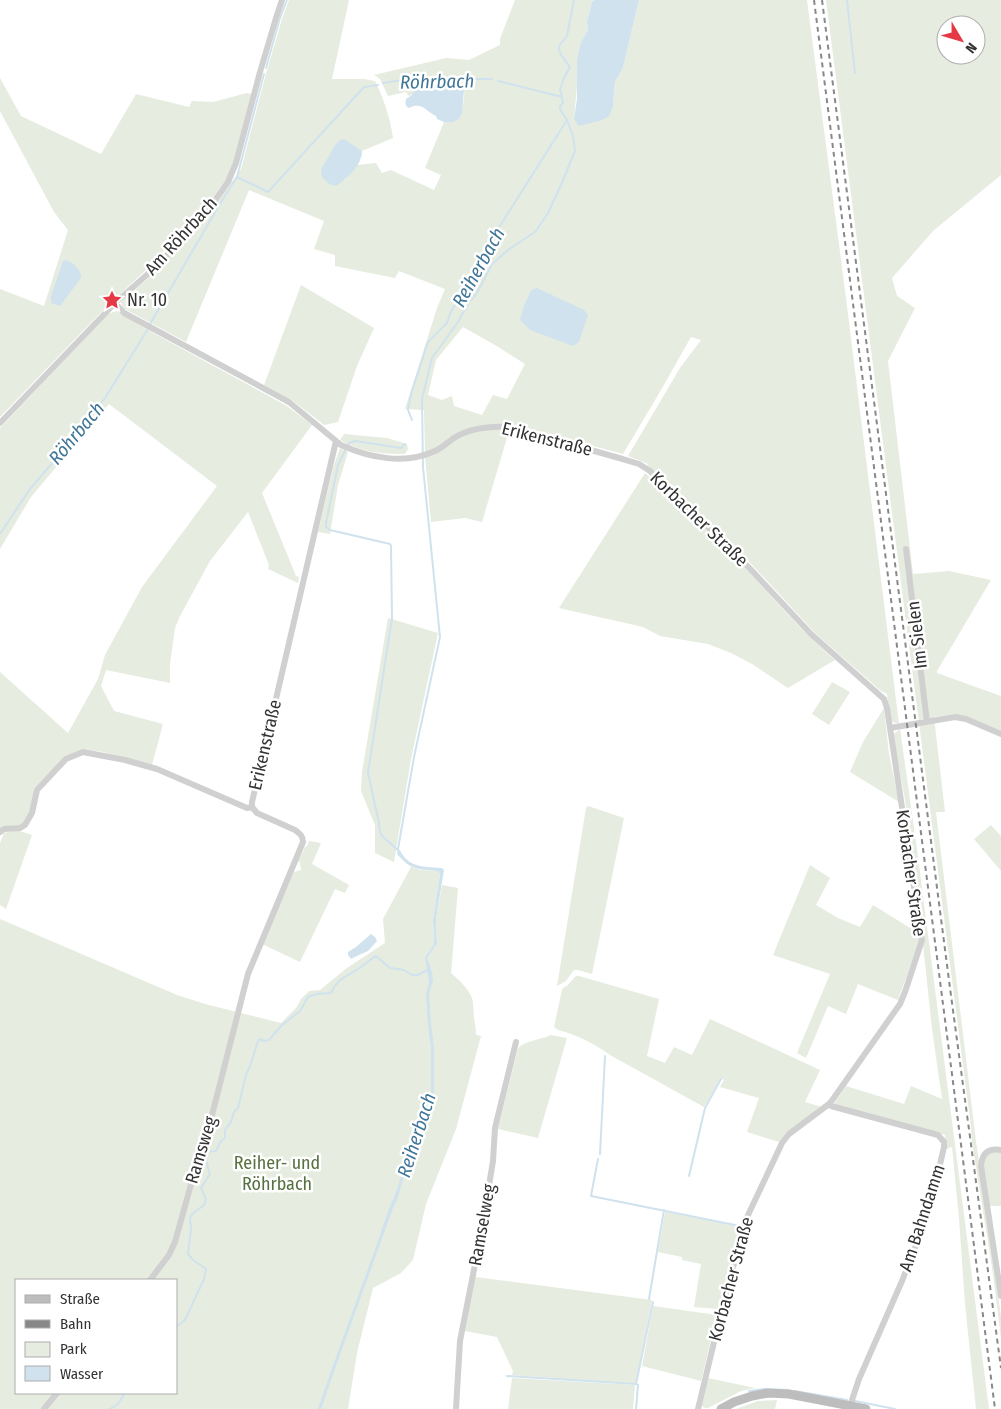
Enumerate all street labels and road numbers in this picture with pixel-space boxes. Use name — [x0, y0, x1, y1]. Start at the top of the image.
street label: Am Röhrbach — [140, 192, 222, 280]
street label: Erikenstraße — [500, 417, 595, 461]
street label: Korbacher Straße — [645, 467, 753, 571]
street label: Im Sielen — [902, 600, 932, 670]
street label: Erikenstraße — [244, 697, 286, 792]
street label: Korbacher Straße — [891, 808, 931, 938]
street label: Ramsweg — [180, 1113, 222, 1186]
street label: Am Bahndamm — [894, 1162, 950, 1274]
street label: Ramselweg — [464, 1182, 500, 1268]
street label: Korbacher Straße — [704, 1214, 758, 1344]

